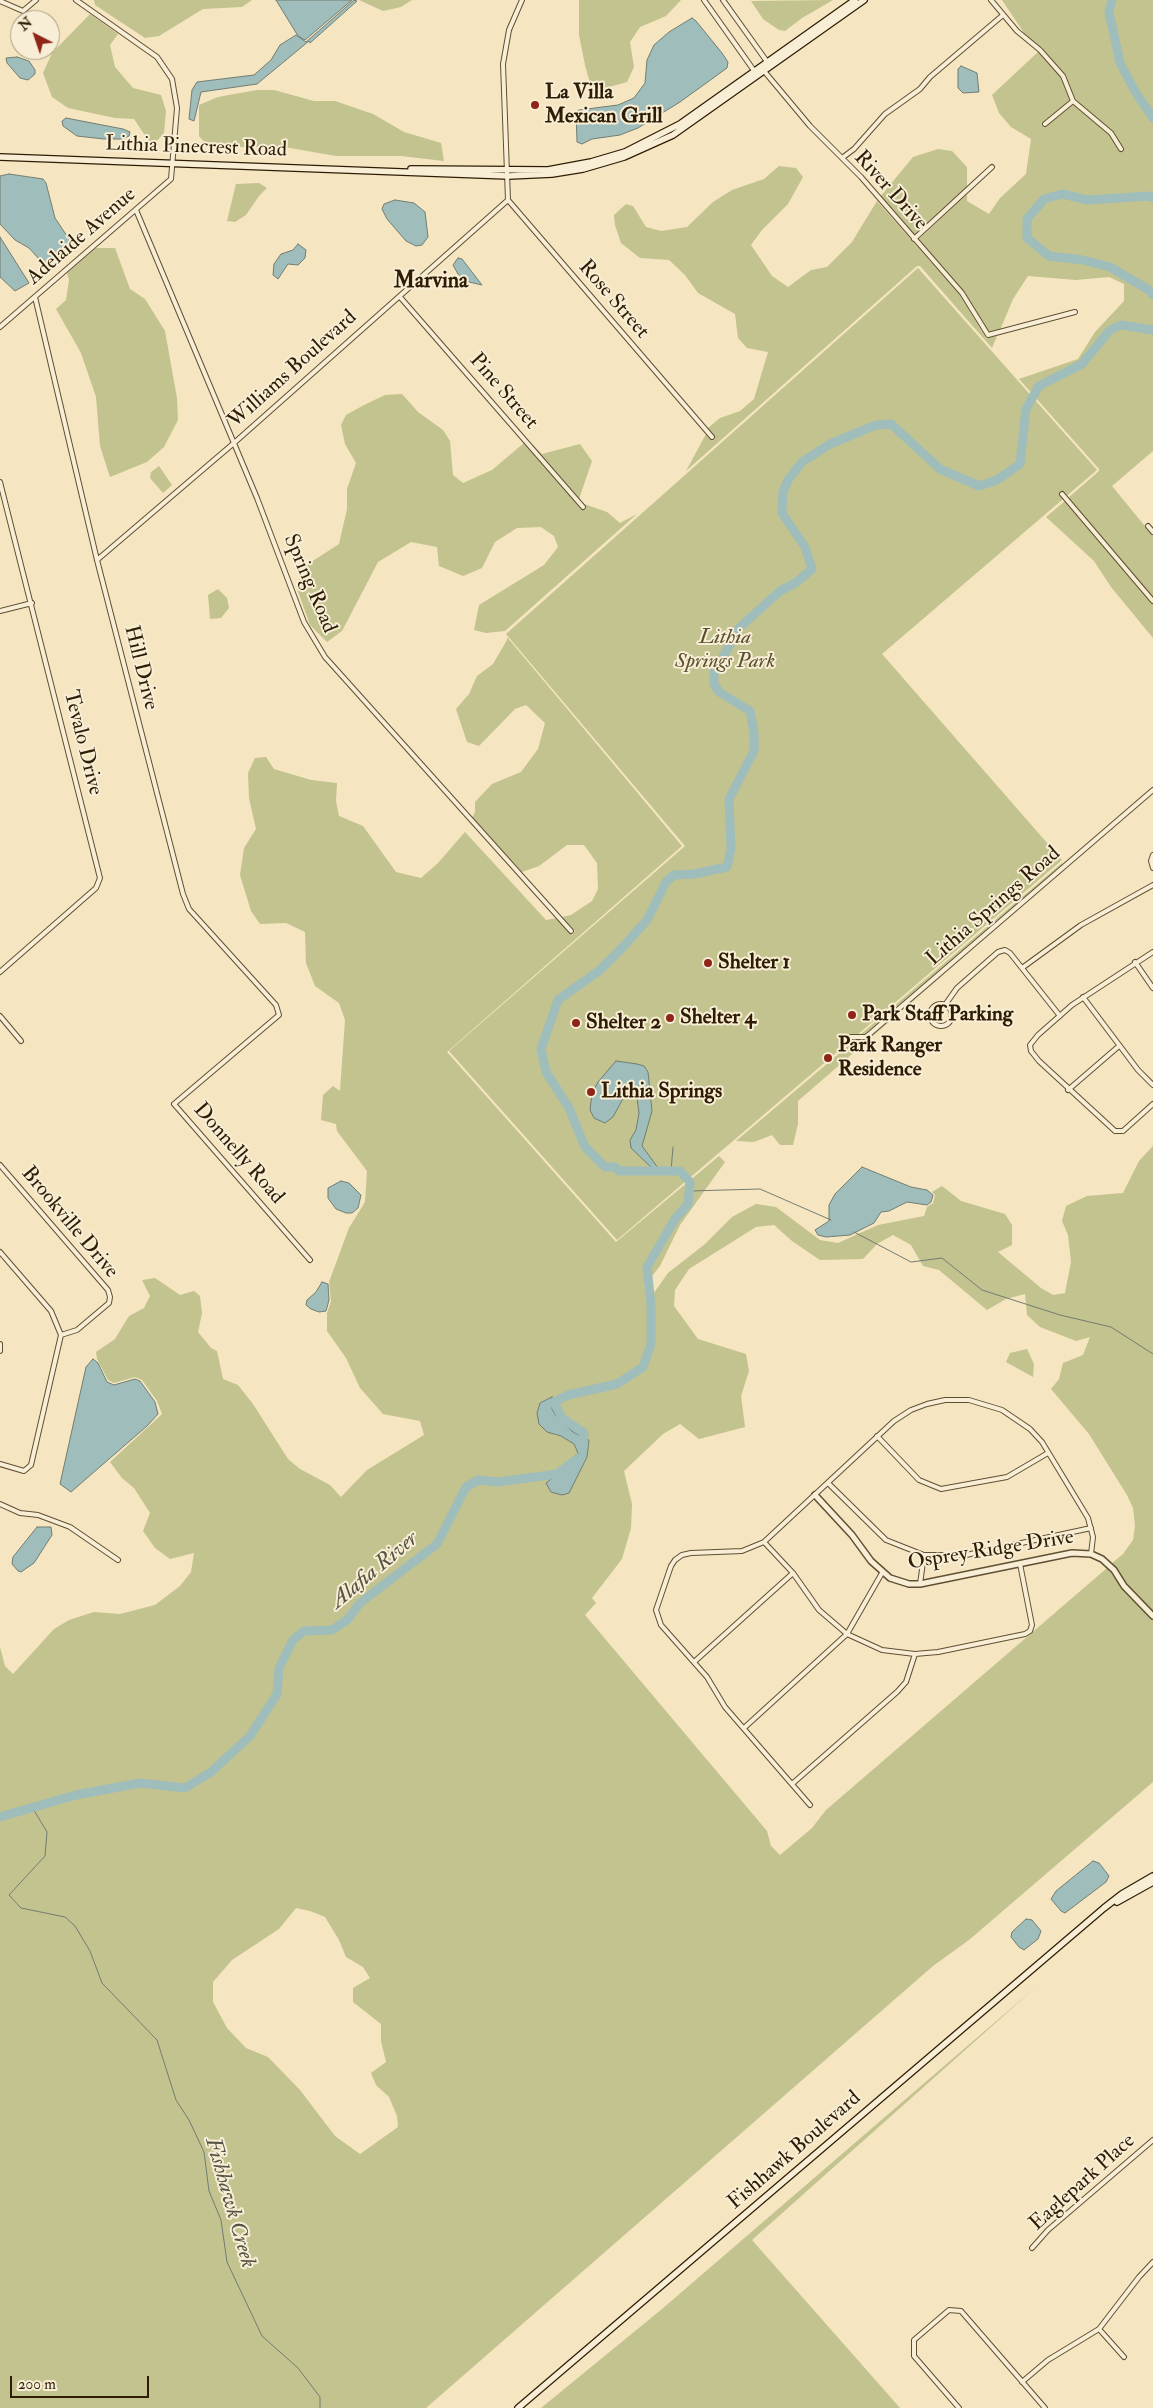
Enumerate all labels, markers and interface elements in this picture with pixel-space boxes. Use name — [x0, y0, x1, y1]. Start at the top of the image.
north arrow — [10, 10, 60, 60]
text: N — [15, 14, 36, 35]
place label: La Villa Mexican Grill — [545, 80, 663, 130]
marker: La Villa Mexican Grill — [529, 99, 541, 111]
street label: Lithia Pinecrest Road — [105, 132, 287, 164]
street label: River Drive — [848, 146, 932, 236]
street label: Adelaide Avenue — [22, 183, 142, 291]
street label: Rose Street — [572, 256, 654, 344]
district label: Marvina — [394, 269, 468, 295]
street label: Williams Boulevard — [224, 306, 362, 434]
street label: Pine Street — [463, 349, 543, 435]
street label: Spring Road — [277, 531, 341, 637]
street label: Hill Drive — [117, 623, 163, 713]
park label: Lithia Springs Park — [675, 625, 775, 675]
street label: Tevalo Drive — [57, 688, 107, 798]
street label: Lithia Springs Road — [922, 842, 1066, 972]
place label: Shelter 1 — [718, 950, 790, 976]
marker: Shelter 1 — [702, 957, 714, 969]
place label: Park Staff Parking — [862, 1002, 1013, 1028]
place label: Shelter 4 — [680, 1005, 756, 1031]
marker: Park Staff Parking — [846, 1009, 858, 1021]
place label: Shelter 2 — [586, 1010, 661, 1036]
marker: Shelter 4 — [664, 1012, 676, 1024]
marker: Shelter 2 — [570, 1017, 582, 1029]
place label: Park Ranger Residence — [838, 1033, 942, 1083]
marker: Park Ranger Residence — [822, 1052, 834, 1064]
place label: Lithia Springs — [601, 1079, 722, 1105]
marker: Lithia Springs — [585, 1086, 597, 1098]
street label: Donnelly Road — [187, 1098, 289, 1210]
street label: Brookville Drive — [15, 1162, 123, 1284]
street label: Osprey Ridge Drive — [906, 1525, 1076, 1577]
water label: Alafia River — [326, 1527, 424, 1615]
street label: Fishhawk Boulevard — [723, 2086, 867, 2216]
street label: Eaglepark Place — [1025, 2129, 1141, 2237]
water label: Fishhawk Creek — [198, 2135, 260, 2271]
scale bar — [12, 2366, 151, 2398]
text: 200 m — [18, 2375, 56, 2394]

